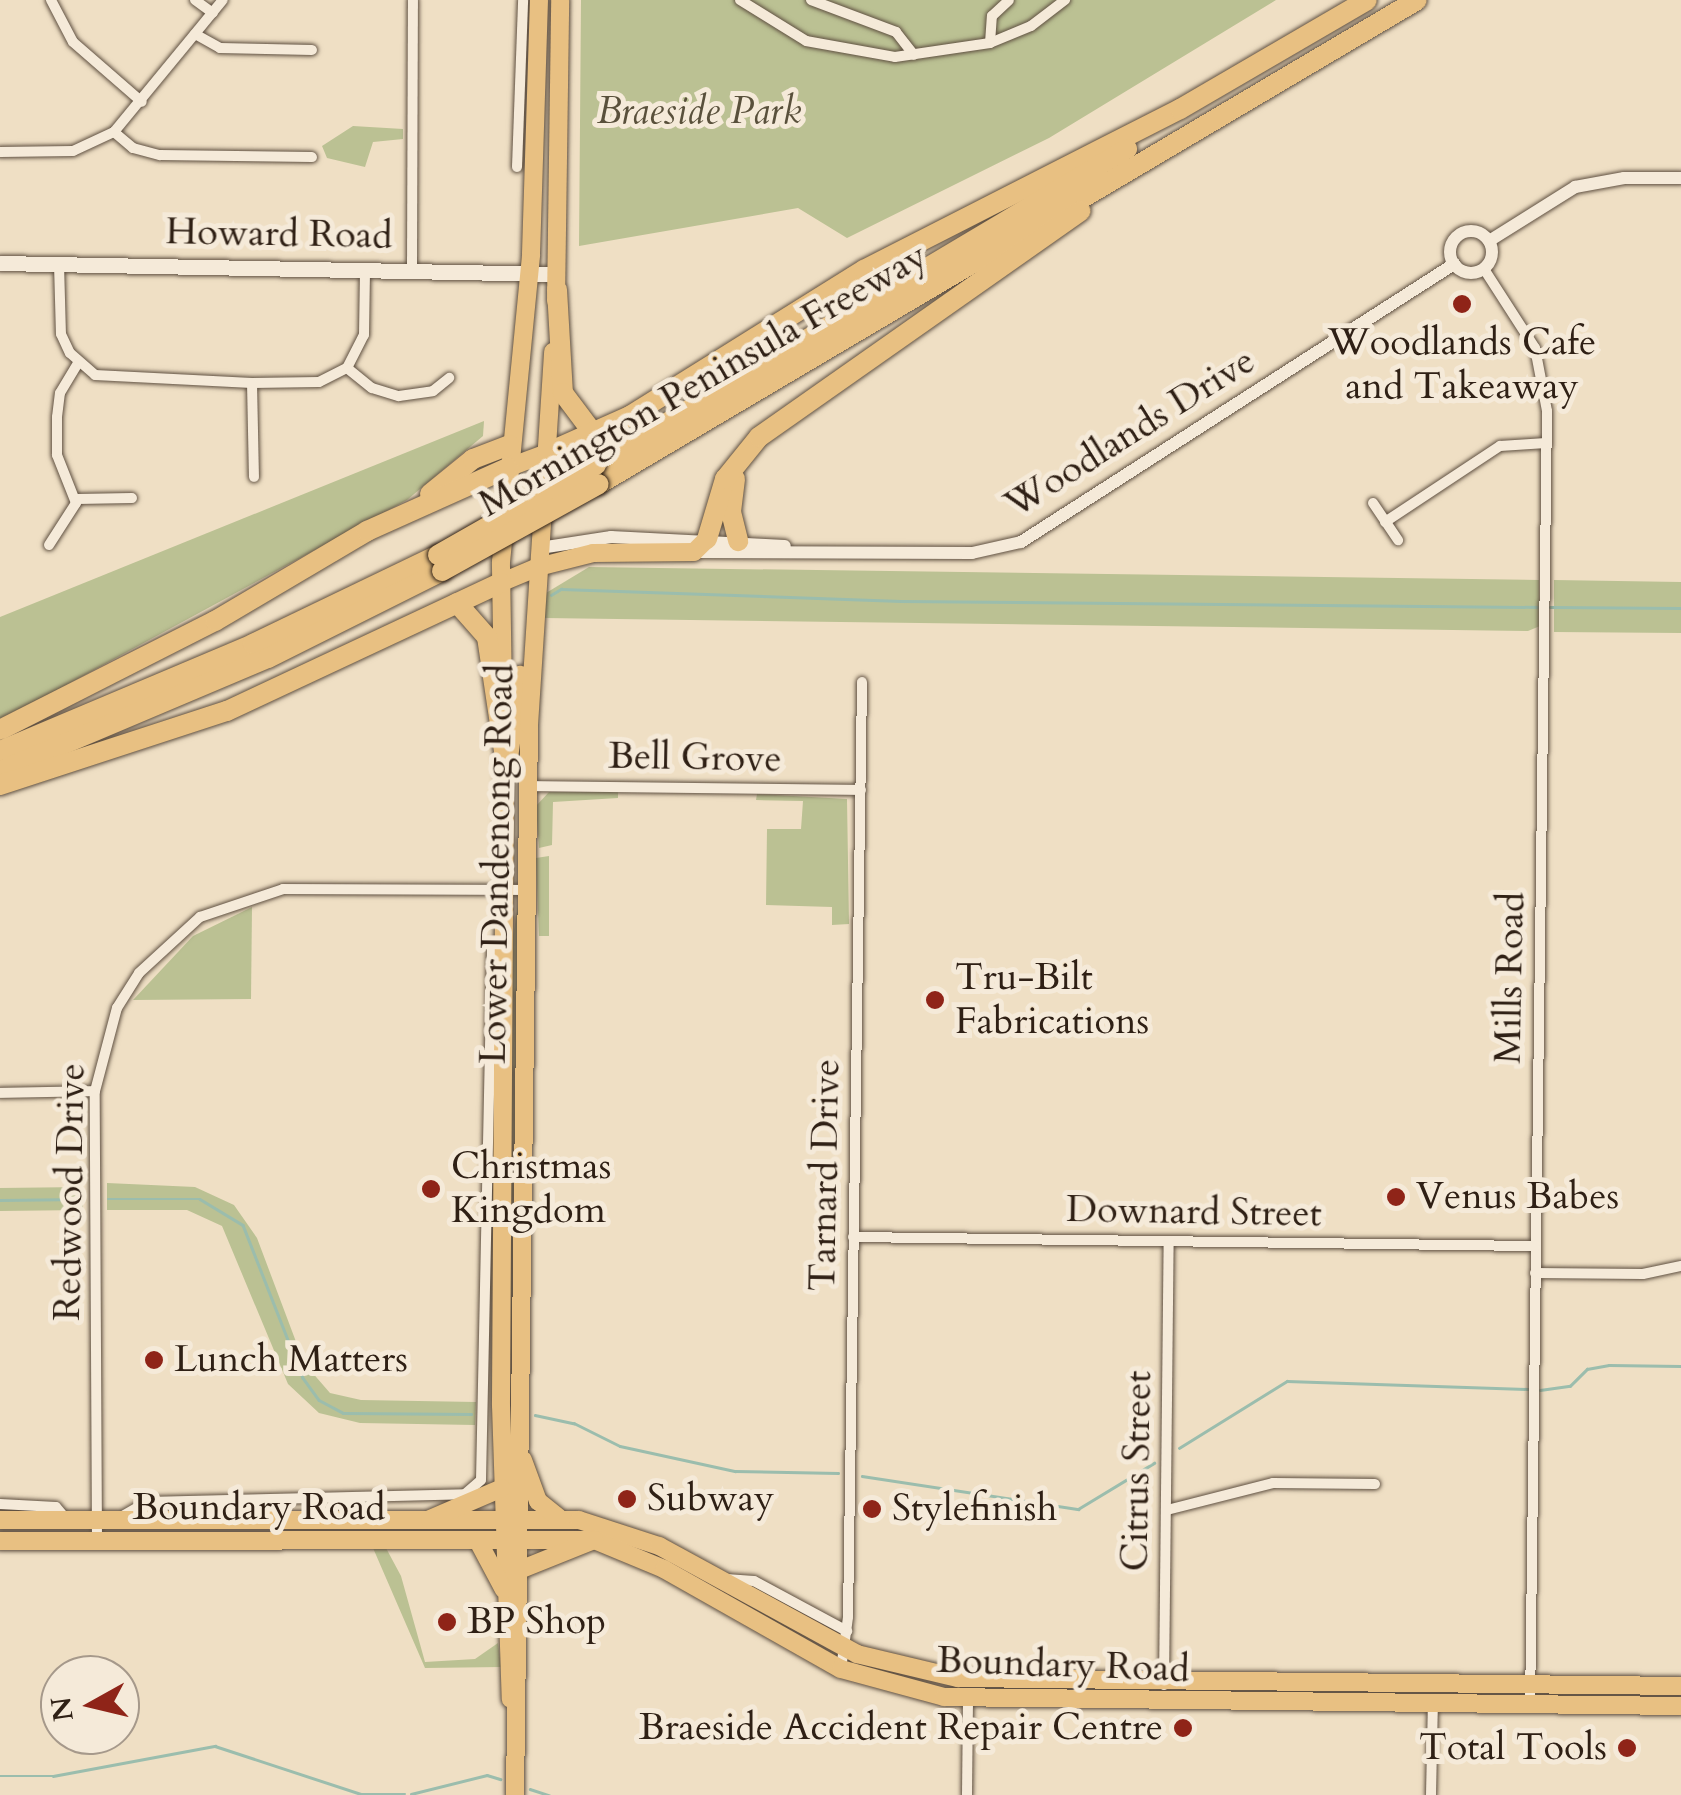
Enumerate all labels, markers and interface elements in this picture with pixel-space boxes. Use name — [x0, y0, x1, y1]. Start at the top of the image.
park label: Braeside Park — [597, 89, 801, 135]
street label: Howard Road — [165, 209, 393, 259]
street label: Mornington Peninsula Freeway — [471, 233, 935, 527]
marker: Woodlands Cafe and Takeaway — [1451, 293, 1473, 315]
place label: Woodlands Cafe and Takeaway — [1328, 320, 1596, 409]
street label: Woodlands Drive — [997, 338, 1263, 528]
street label: Lower Dandenong Road — [471, 663, 523, 1065]
street label: Bell Grove — [608, 734, 782, 782]
street label: Mills Road — [1486, 891, 1534, 1065]
place label: Tru-Bilt Fabrications — [955, 955, 1149, 1044]
marker: Tru-Bilt Fabrications — [924, 989, 946, 1011]
street label: Tarnard Drive — [800, 1058, 850, 1292]
street label: Redwood Drive — [45, 1063, 95, 1321]
place label: Christmas Kingdom — [451, 1144, 611, 1234]
place label: Venus Babes — [1416, 1174, 1619, 1220]
marker: Christmas Kingdom — [420, 1178, 442, 1200]
marker: Venus Babes — [1385, 1186, 1407, 1208]
street label: Downard Street — [1066, 1187, 1322, 1237]
place label: Lunch Matters — [174, 1337, 408, 1383]
marker: Lunch Matters — [143, 1349, 165, 1371]
street label: Citrus Street — [1112, 1370, 1162, 1572]
place label: Subway — [647, 1476, 774, 1522]
street label: Boundary Road — [132, 1485, 386, 1531]
place label: Stylefinish — [892, 1486, 1057, 1532]
marker: Subway — [616, 1488, 638, 1510]
marker: Stylefinish — [861, 1498, 883, 1520]
place label: BP Shop — [467, 1599, 606, 1645]
marker: BP Shop — [436, 1611, 458, 1633]
street label: Boundary Road — [936, 1638, 1190, 1692]
north arrow — [40, 1655, 140, 1755]
text: N — [42, 1694, 83, 1724]
place label: Braeside Accident Repair Centre — [639, 1705, 1163, 1751]
marker: Braeside Accident Repair Centre — [1172, 1717, 1194, 1739]
place label: Total Tools — [1419, 1725, 1607, 1771]
marker: Total Tools — [1616, 1737, 1638, 1759]

